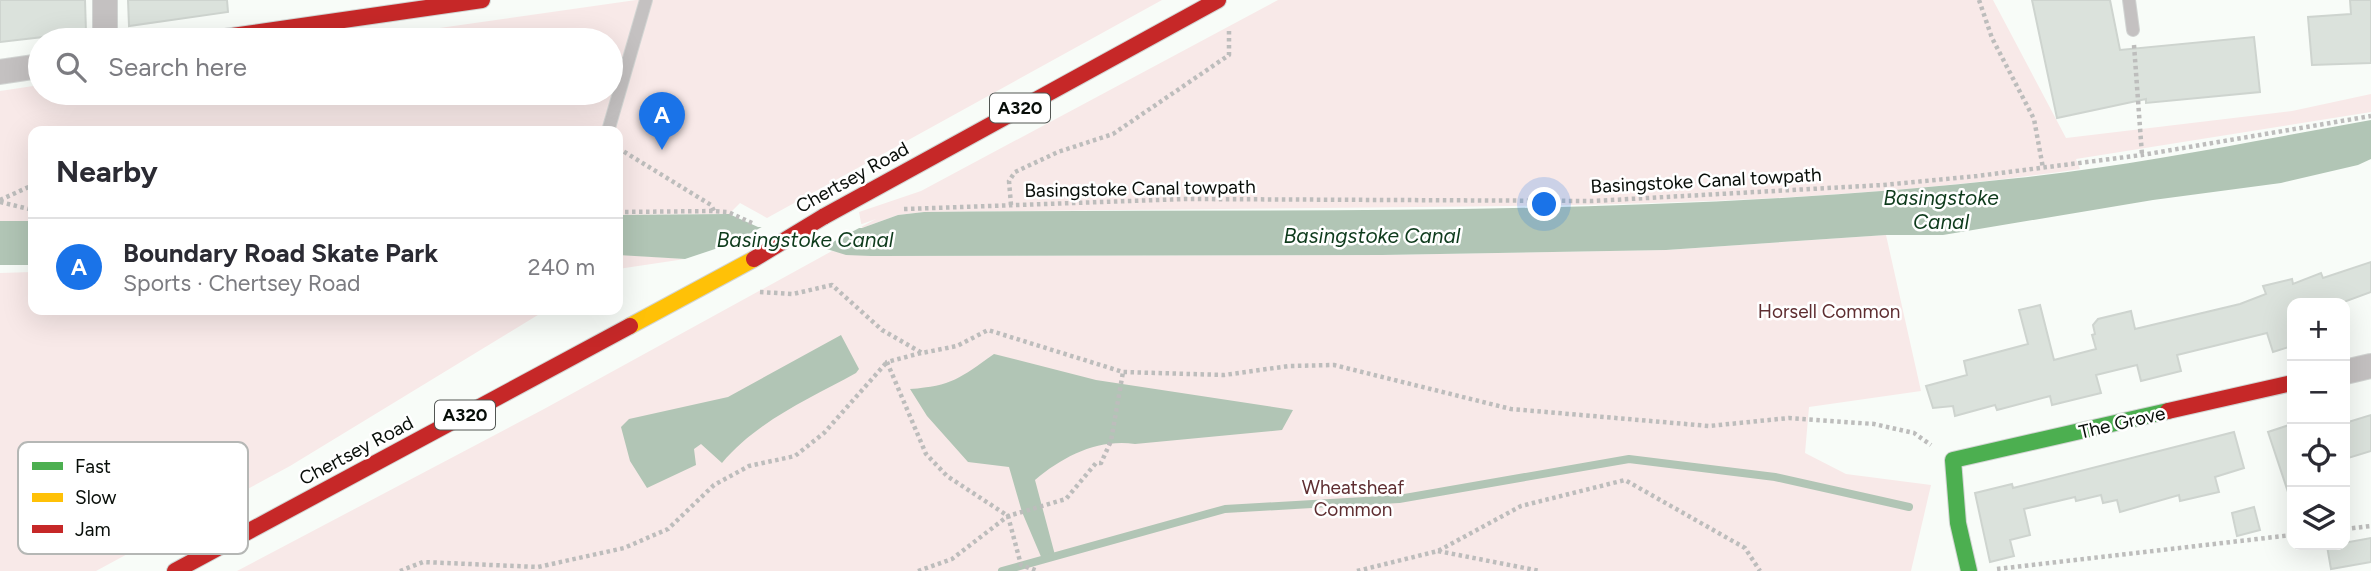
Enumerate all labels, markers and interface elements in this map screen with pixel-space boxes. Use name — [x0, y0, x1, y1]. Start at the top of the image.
search box — [28, 28, 623, 105]
icon: search — [52, 48, 90, 86]
text: Search here — [108, 51, 247, 83]
pin: A — [639, 92, 685, 150]
road number: A320 — [990, 94, 1050, 122]
street label: Chertsey Road — [792, 137, 913, 218]
text: Nearby — [56, 153, 158, 190]
street label: Basingstoke Canal towpath — [1590, 163, 1822, 198]
street label: Basingstoke Canal towpath — [1024, 175, 1256, 202]
water label: Basingstoke Canal — [1883, 185, 1999, 234]
your location — [1527, 187, 1561, 221]
water label: Basingstoke Canal — [1284, 223, 1461, 248]
water label: Basingstoke Canal — [717, 227, 894, 252]
text: Boundary Road Skate Park — [123, 237, 438, 269]
text: A — [71, 253, 87, 281]
text: 240 m — [528, 253, 595, 281]
text: Sports · Chertsey Road — [123, 269, 361, 297]
map controls — [2287, 298, 2350, 550]
button: + — [2287, 298, 2350, 361]
park label: Horsell Common — [1758, 300, 1900, 323]
button: − — [2287, 361, 2350, 424]
road number: A320 — [435, 400, 495, 430]
street label: The Grove — [2077, 401, 2167, 444]
street label: Chertsey Road — [295, 411, 417, 490]
button: locate — [2287, 424, 2350, 487]
legend — [18, 442, 248, 554]
text: Fast — [75, 455, 111, 478]
park label: Wheatsheaf Common — [1302, 476, 1404, 521]
text: Slow — [75, 486, 117, 509]
button: layers — [2287, 487, 2350, 550]
text: Jam — [75, 518, 111, 541]

